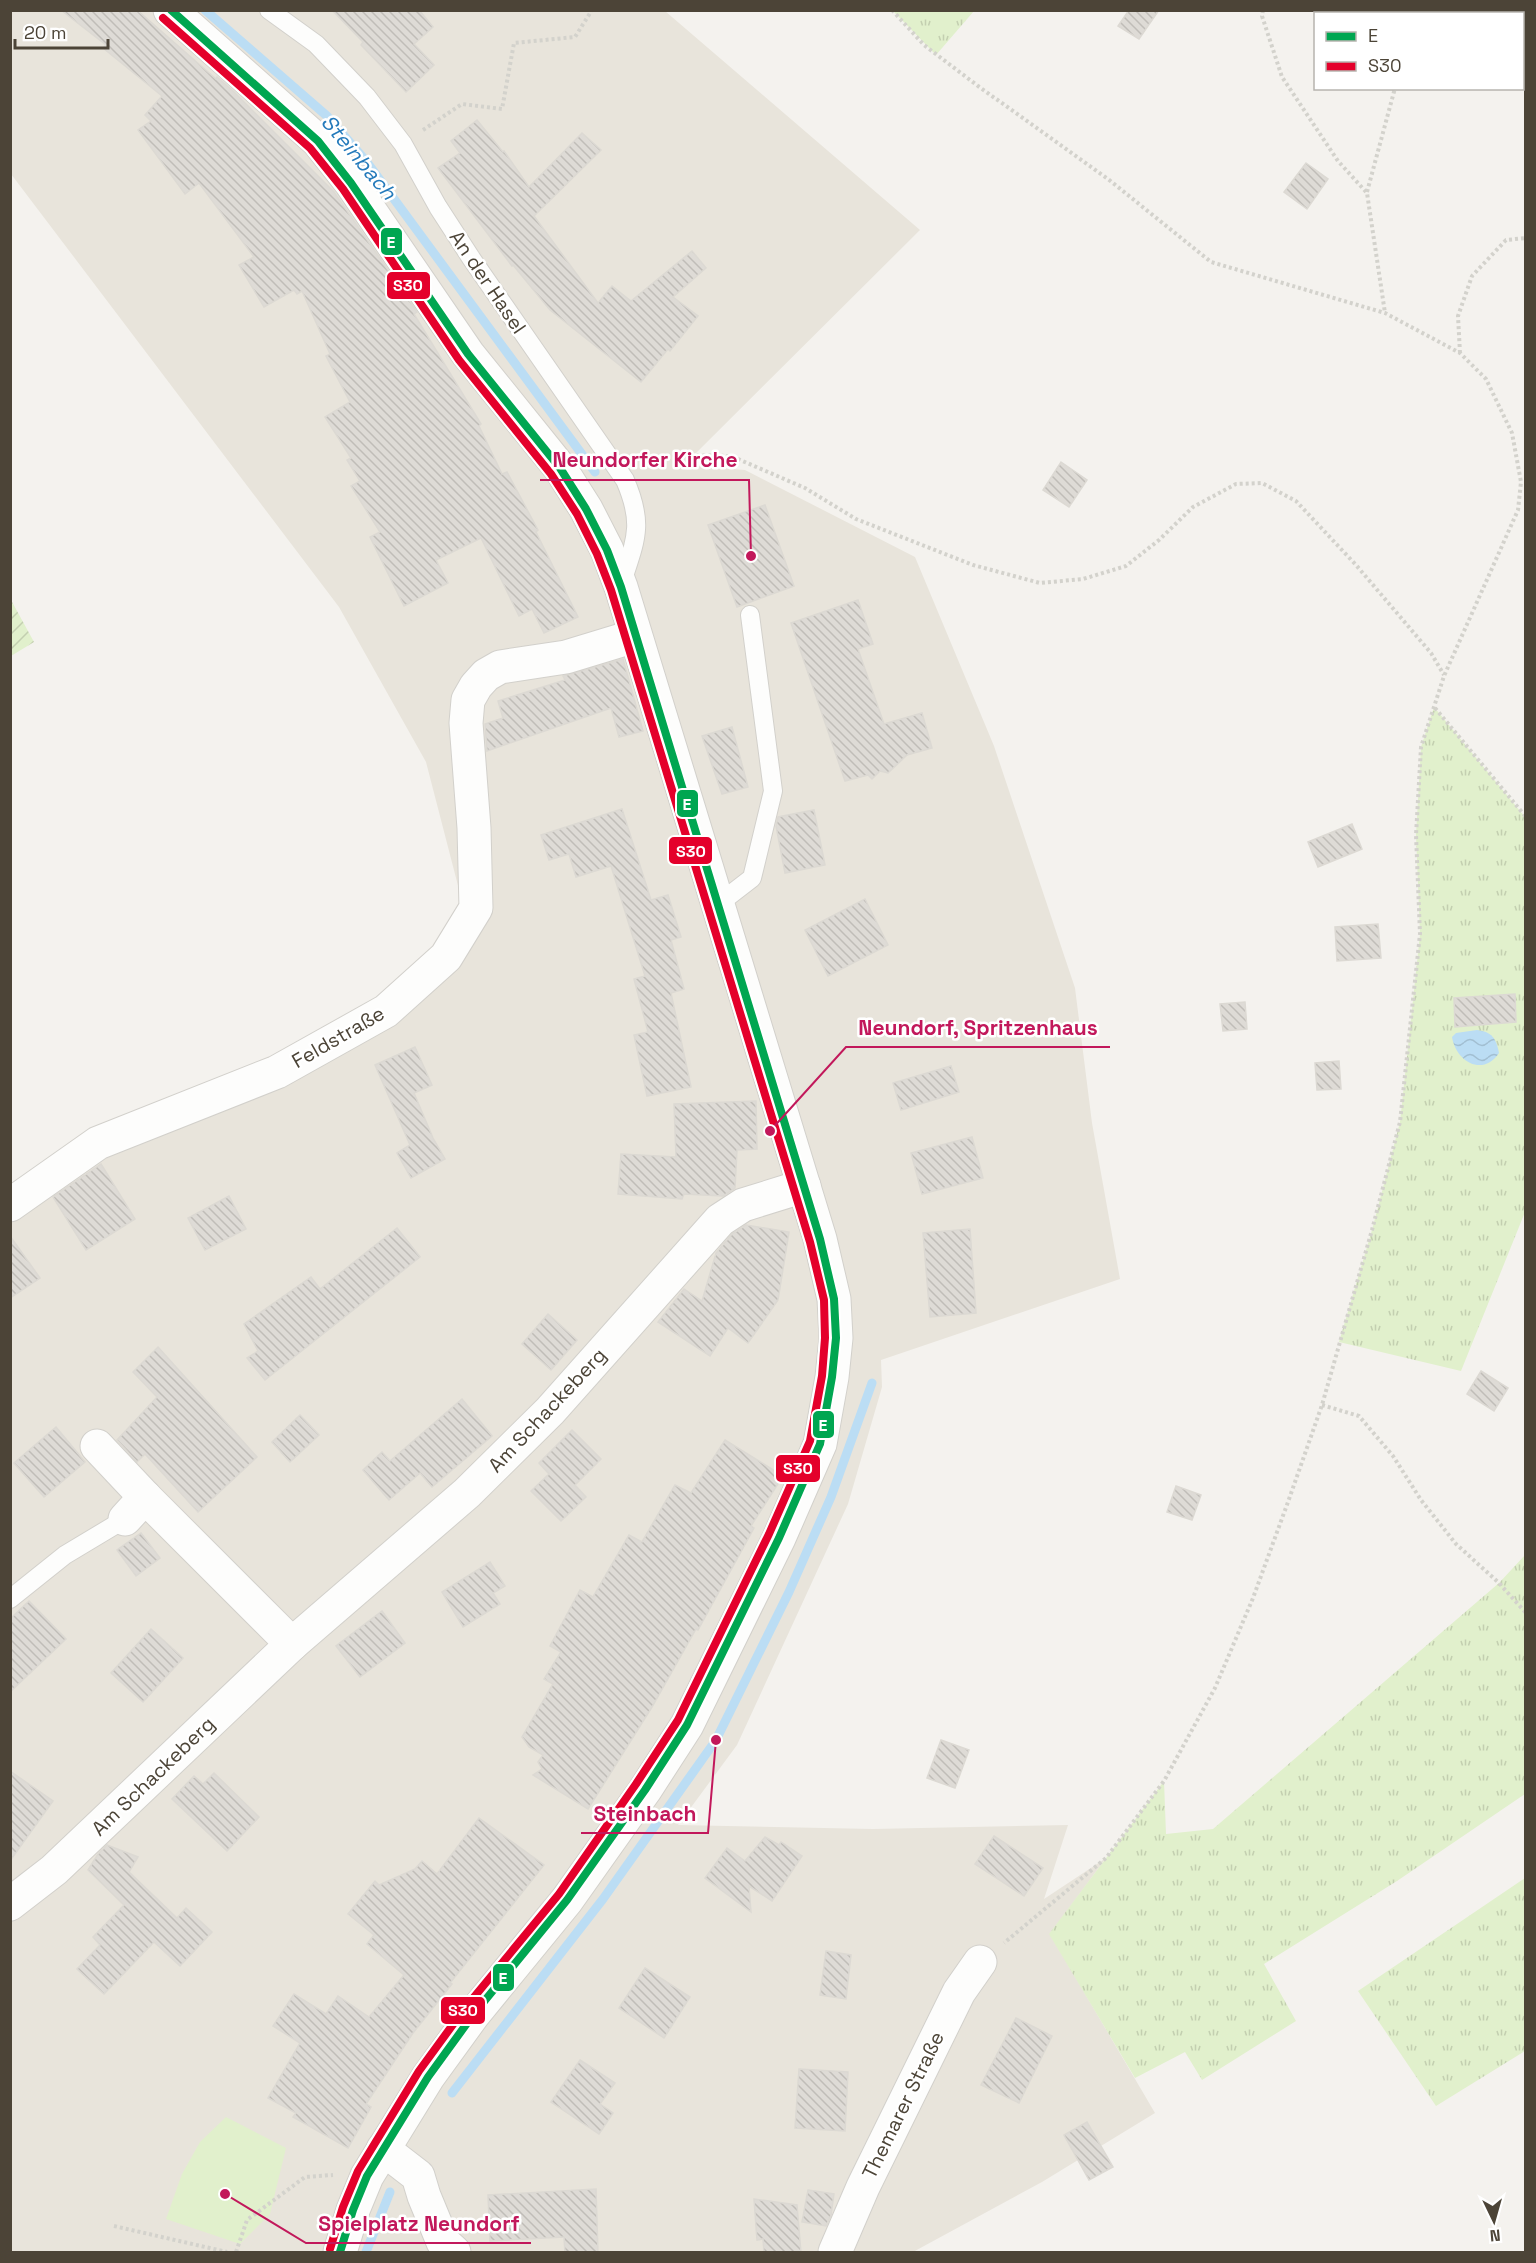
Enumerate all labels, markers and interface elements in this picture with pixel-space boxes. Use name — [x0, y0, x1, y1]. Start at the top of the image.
scale bar — [15, 12, 108, 50]
legend — [1314, 12, 1524, 90]
text: 20 m — [24, 21, 67, 44]
text: E — [1368, 24, 1378, 47]
text: S30 — [1368, 54, 1401, 77]
water label: Steinbach — [315, 109, 403, 206]
street label: An der Hasel — [444, 225, 532, 339]
line badge: E — [380, 227, 403, 256]
text: E — [387, 232, 396, 253]
line badge: S30 — [386, 271, 431, 300]
text: S30 — [393, 275, 423, 296]
callout: Neundorfer Kirche — [540, 441, 749, 480]
text: Neundorfer Kirche — [552, 446, 738, 473]
line badge: E — [676, 789, 699, 818]
text: E — [683, 794, 692, 815]
line badge: S30 — [668, 836, 713, 865]
text: S30 — [676, 841, 706, 862]
street label: Feldstraße — [287, 1000, 389, 1074]
callout: Neundorf, Spritzenhaus — [846, 1008, 1110, 1047]
text: Neundorf, Spritzenhaus — [858, 1014, 1098, 1041]
street label: Am Schackeberg — [482, 1342, 612, 1478]
line badge: E — [812, 1410, 835, 1439]
text: E — [819, 1415, 828, 1436]
line badge: S30 — [775, 1454, 821, 1483]
text: S30 — [783, 1458, 813, 1479]
street label: Am Schackeberg — [86, 1711, 220, 1841]
callout: Steinbach — [581, 1794, 708, 1833]
text: Steinbach — [593, 1800, 697, 1827]
line badge: E — [492, 1963, 515, 1992]
text: E — [499, 1968, 508, 1989]
line badge: S30 — [440, 1996, 486, 2025]
text: S30 — [448, 2000, 478, 2021]
street label: Themarer Straße — [856, 2027, 950, 2183]
north arrow — [1464, 2191, 1524, 2251]
callout: Spielplatz Neundorf — [306, 2204, 531, 2243]
text: Spielplatz Neundorf — [318, 2210, 520, 2237]
text: N — [1489, 2225, 1502, 2246]

